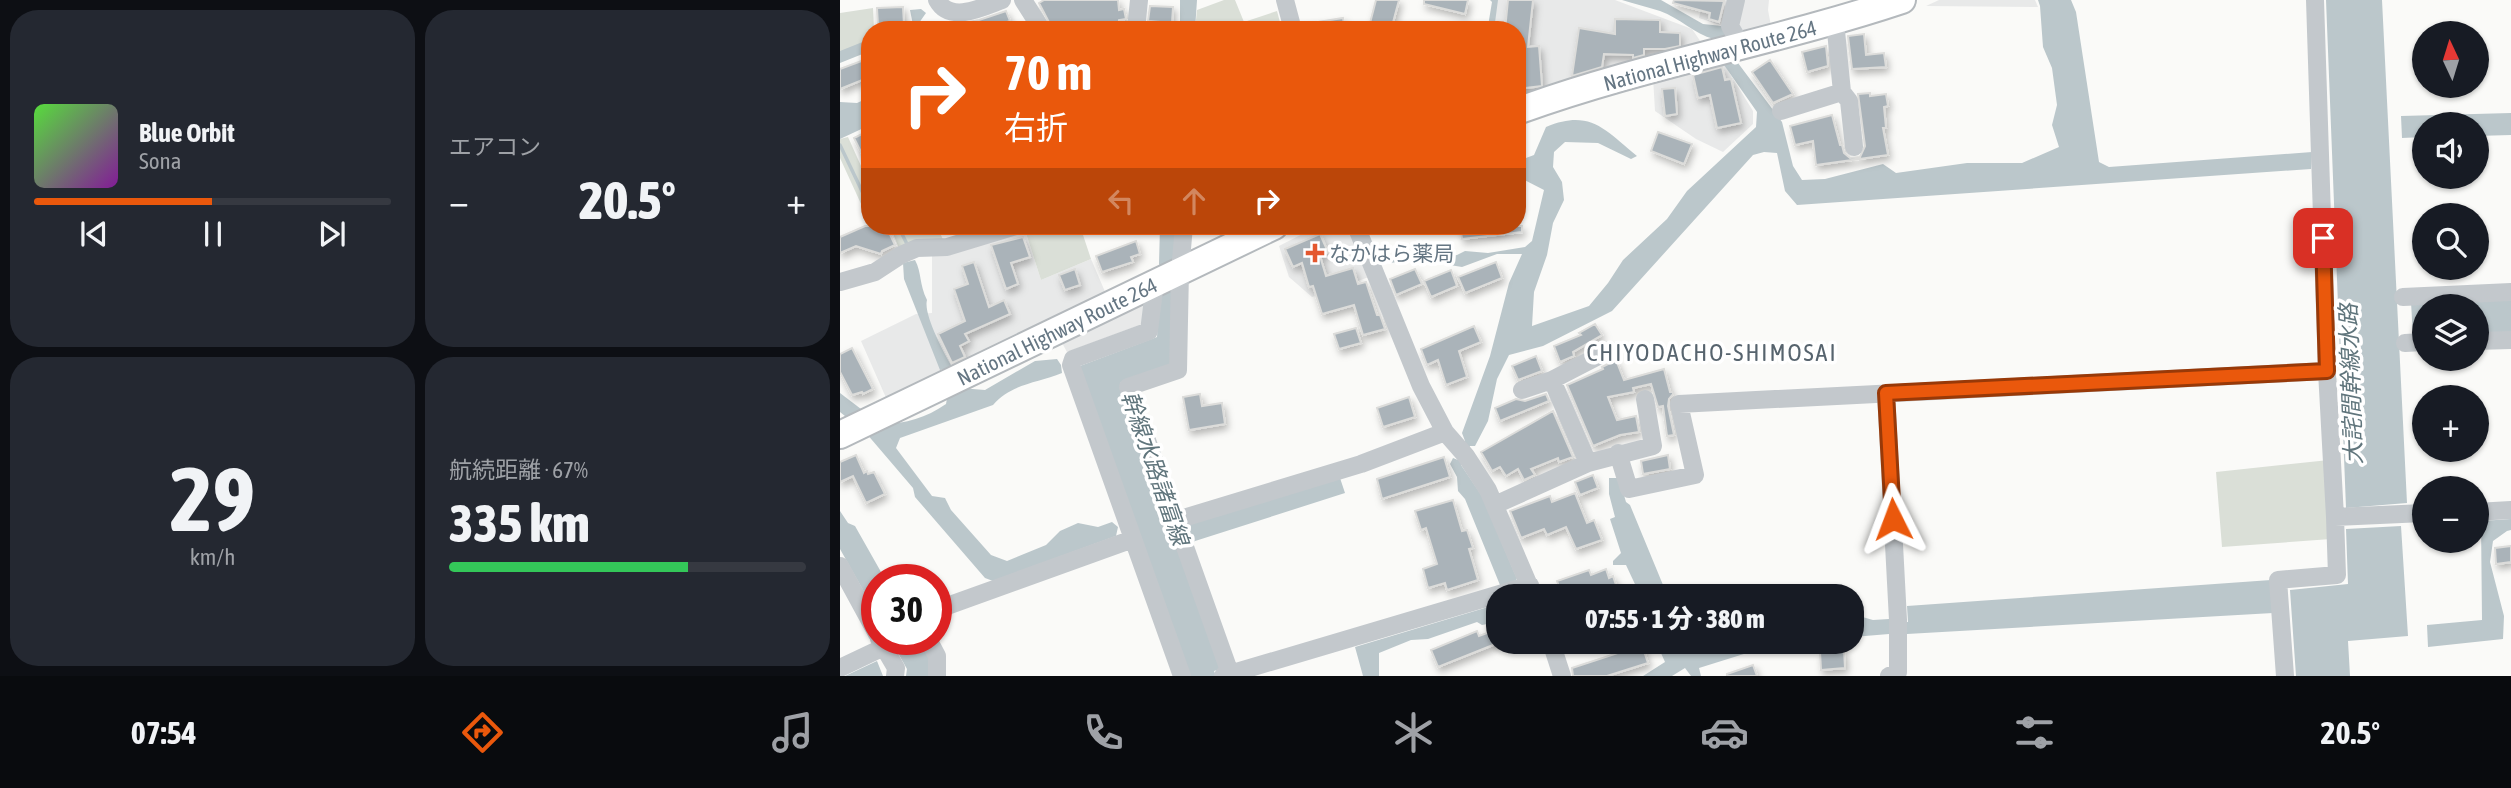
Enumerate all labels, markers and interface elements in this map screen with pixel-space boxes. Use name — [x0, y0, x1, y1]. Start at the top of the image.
street label: National Highway Route 264 — [1601, 15, 1819, 95]
north arrow — [2412, 21, 2488, 98]
map controls — [2412, 21, 2489, 553]
text: 70 m — [1004, 44, 1092, 100]
icon: right — [889, 49, 980, 140]
text: 右折 — [1004, 109, 1068, 146]
button: sound — [2412, 112, 2489, 189]
text: Blue Orbit — [139, 118, 235, 148]
text: エアコン — [449, 134, 541, 160]
text: Sona — [139, 148, 181, 174]
text: 20.5° — [579, 170, 676, 230]
text: − — [449, 179, 469, 222]
text: + — [786, 179, 806, 222]
icon: left — [1102, 182, 1140, 220]
icon: ahead — [1175, 182, 1213, 220]
icon: right — [1248, 182, 1286, 220]
button: search — [2412, 203, 2489, 280]
pin — [2293, 208, 2353, 268]
icon: previous — [75, 215, 113, 253]
icon: pause — [194, 215, 232, 253]
icon: next — [313, 215, 351, 253]
icon: arrive — [2304, 219, 2342, 257]
place label: なかはら薬局 — [1329, 241, 1454, 265]
marker: なかはら薬局 — [1307, 245, 1323, 261]
street label: National Highway Route 264 — [953, 272, 1161, 390]
button: layers — [2412, 294, 2489, 371]
water label: 大詫間幹線水路 — [2335, 301, 2367, 465]
district label: CHIYODACHO-SHIMOSAI — [1587, 339, 1838, 366]
button: + — [2412, 385, 2489, 462]
water label: 幹線水路諸富線 — [1117, 388, 1194, 551]
text: 29 — [170, 446, 255, 550]
text: 航続距離 · 67% — [449, 457, 588, 483]
button: − — [2412, 476, 2489, 553]
position arrow — [1856, 482, 1930, 556]
text: 335 km — [449, 493, 590, 553]
text: km/h — [190, 544, 235, 570]
speed limit sign: 30 — [861, 564, 952, 655]
text: 07:55 · 1 分 · 380 m — [1585, 604, 1765, 634]
icon: directions — [458, 708, 507, 757]
icon: music — [768, 708, 817, 757]
icon: phone — [1079, 708, 1128, 757]
icon: climate — [1389, 708, 1438, 757]
icon: car — [1700, 708, 1749, 757]
icon: filters — [2010, 708, 2059, 757]
text: 07:54 — [131, 714, 197, 751]
text: 20.5° — [2321, 714, 2380, 751]

